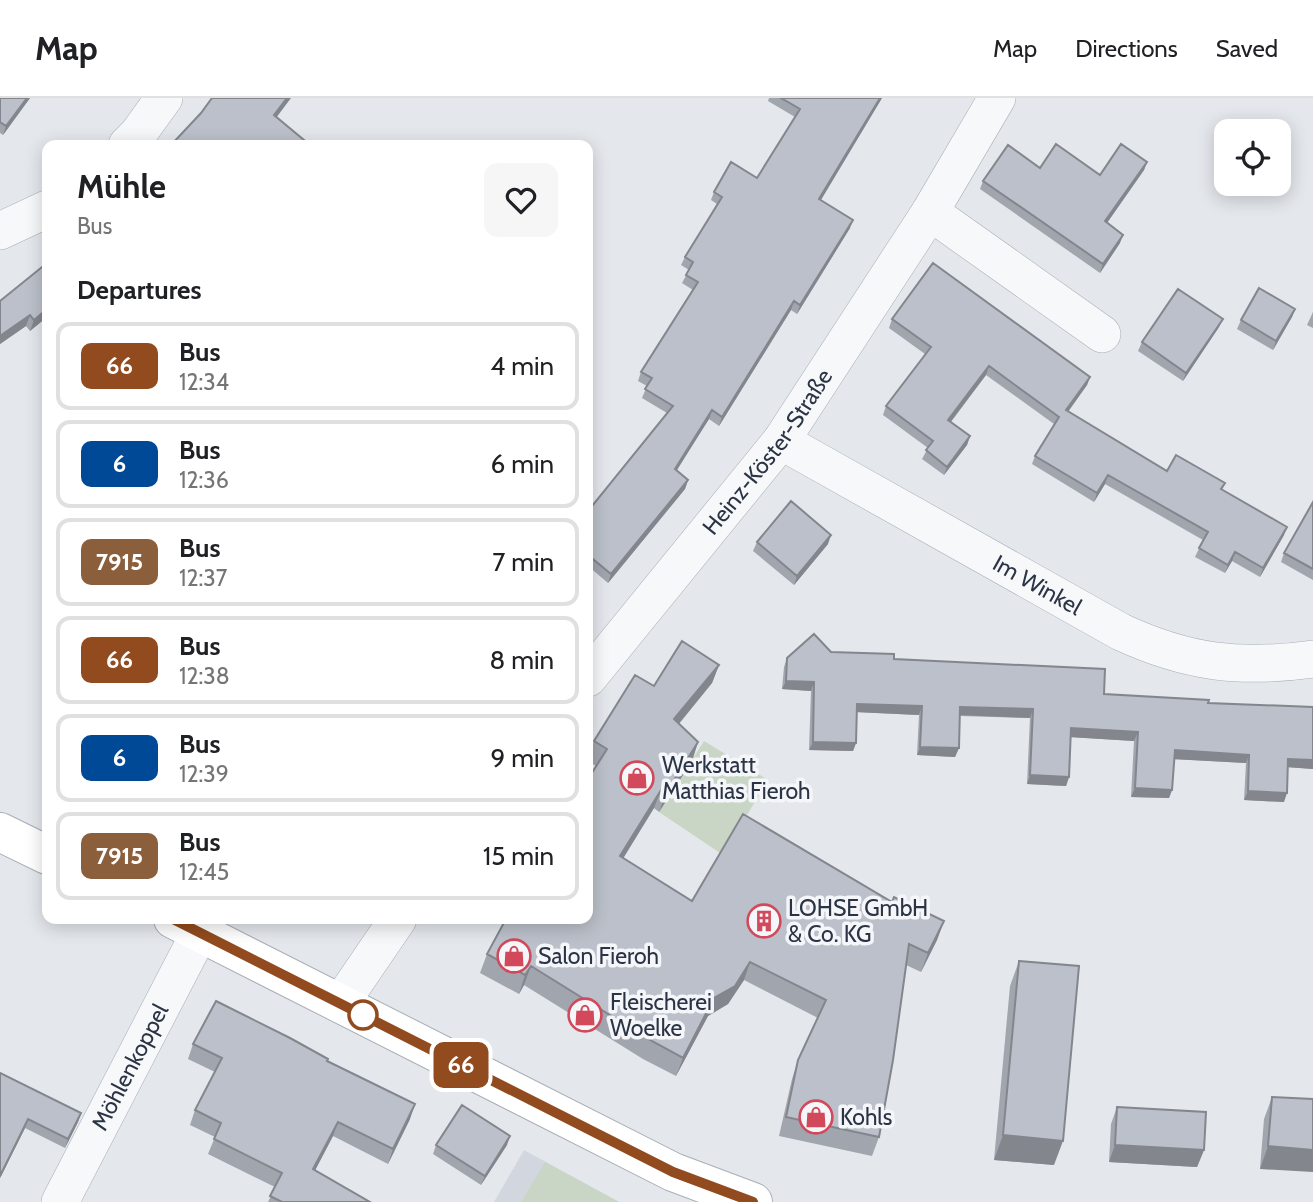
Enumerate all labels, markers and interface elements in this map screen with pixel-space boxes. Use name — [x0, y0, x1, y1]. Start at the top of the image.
text: Map — [35, 28, 98, 68]
text: Map — [993, 34, 1037, 63]
text: Directions — [1075, 34, 1178, 63]
text: Saved — [1216, 34, 1278, 63]
map controls — [1214, 119, 1291, 196]
button: locate — [1214, 119, 1291, 196]
button: heart — [484, 163, 558, 237]
text: Mühle — [77, 166, 166, 206]
text: Bus — [77, 212, 112, 240]
text: Departures — [77, 274, 201, 306]
text: Bus — [179, 336, 220, 368]
text: 4 min — [490, 350, 554, 382]
text: 66 — [106, 351, 133, 380]
street label: Heinz-Köster-Straße — [697, 363, 838, 540]
text: 12:34 — [179, 368, 229, 396]
text: Bus — [179, 434, 220, 466]
text: 6 min — [491, 448, 554, 480]
text: 6 — [113, 449, 126, 478]
text: 12:36 — [179, 466, 229, 494]
text: Bus — [179, 532, 220, 564]
text: 7 min — [492, 546, 554, 578]
text: 7915 — [96, 547, 143, 576]
street label: Im Winkel — [988, 549, 1087, 621]
text: 12:37 — [179, 564, 227, 592]
text: Bus — [179, 630, 220, 662]
text: 8 min — [490, 644, 554, 676]
text: 66 — [106, 645, 133, 674]
text: 12:38 — [179, 662, 230, 690]
text: Bus — [179, 728, 220, 760]
text: 9 min — [491, 742, 554, 774]
text: 6 — [113, 743, 126, 772]
place label: Werkstatt Matthias Fieroh — [662, 751, 811, 805]
shop icon: Werkstatt Matthias Fieroh — [618, 759, 656, 797]
text: 12:39 — [179, 760, 229, 788]
text: Bus — [179, 826, 220, 858]
text: 15 min — [483, 840, 554, 872]
text: 7915 — [96, 841, 143, 870]
text: 12:45 — [179, 858, 229, 886]
place label: LOHSE GmbH & Co. KG — [788, 894, 928, 948]
building icon: LOHSE GmbH & Co. KG — [745, 902, 783, 940]
shop icon: Salon Fieroh — [495, 937, 533, 975]
place label: Salon Fieroh — [538, 942, 659, 970]
place label: Fleischerei Woelke — [610, 988, 712, 1042]
shop icon: Fleischerei Woelke — [566, 996, 604, 1034]
street label: Möhlenkoppel — [86, 999, 175, 1135]
unlabelled marker — [348, 1000, 378, 1030]
line badge: 66 — [430, 1042, 492, 1088]
text: 66 — [448, 1050, 474, 1079]
shop icon: Kohls — [797, 1098, 835, 1136]
place label: Kohls — [840, 1103, 892, 1131]

